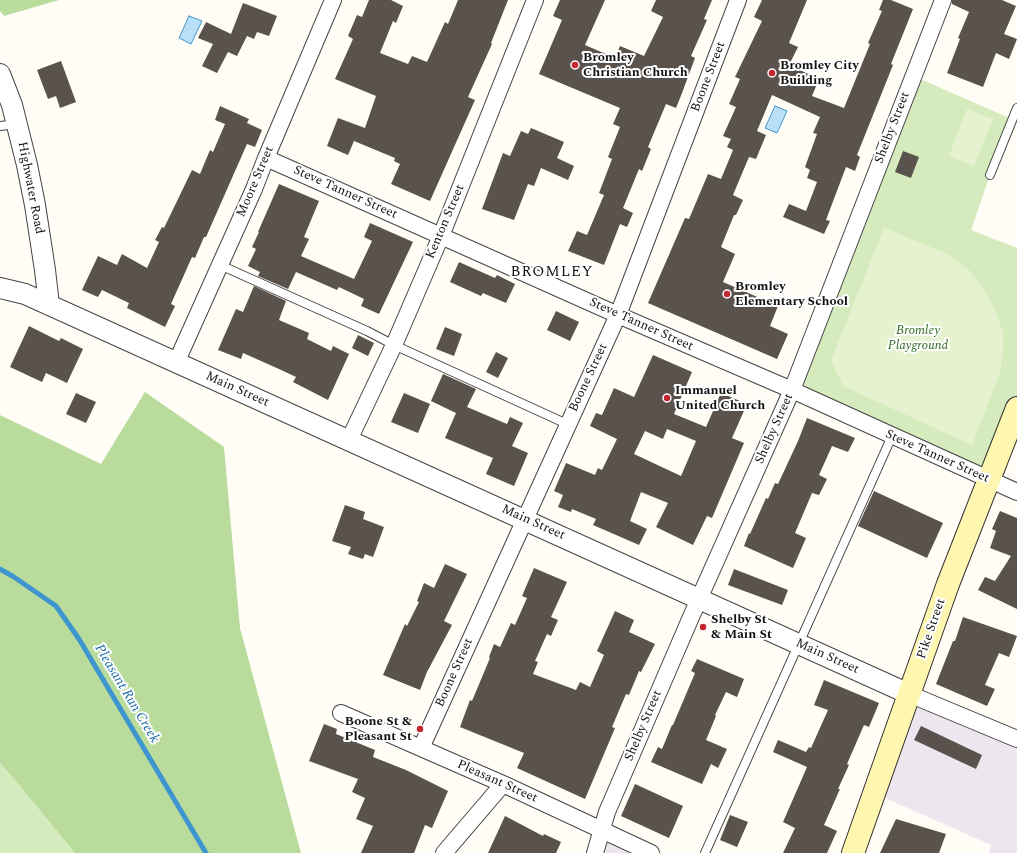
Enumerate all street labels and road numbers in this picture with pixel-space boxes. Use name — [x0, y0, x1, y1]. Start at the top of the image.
street label: Boone Street — [688, 40, 730, 114]
street label: Shelby Street — [872, 90, 914, 166]
street label: Highwater Road — [13, 140, 47, 236]
street label: Moore Street — [234, 144, 278, 220]
street label: Steve Tanner Street — [291, 163, 399, 223]
street label: Kenton Street — [423, 182, 469, 262]
street label: Steve Tanner Street — [587, 295, 695, 355]
street label: Boone Street — [566, 341, 612, 415]
street label: Main Street — [203, 369, 271, 411]
street label: Shelby Street — [753, 391, 797, 467]
street label: Steve Tanner Street — [883, 427, 991, 487]
street label: Main Street — [499, 502, 567, 544]
street label: Pike Street — [914, 597, 950, 661]
street label: Boone Street — [433, 636, 477, 710]
street label: Main Street — [793, 636, 861, 678]
street label: Shelby Street — [622, 688, 666, 764]
street label: Pleasant Street — [454, 757, 540, 807]

